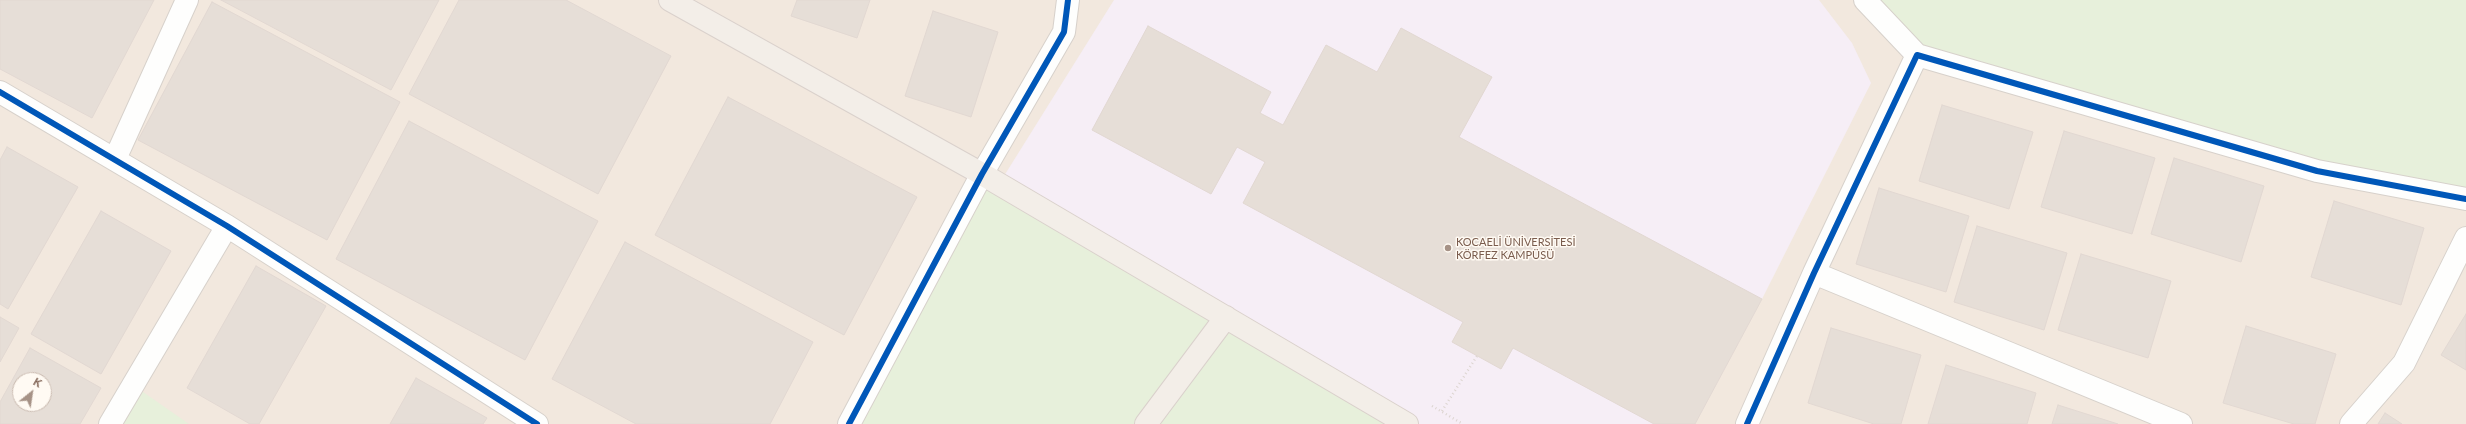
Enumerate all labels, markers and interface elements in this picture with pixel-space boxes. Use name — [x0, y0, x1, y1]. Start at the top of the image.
place label: KOCAELİ ÜNİVERSİTESİ KÖRFEZ KAMPÜSÜ — [1456, 235, 1576, 261]
marker: KOCAELİ ÜNİVERSİTESİ KÖRFEZ KAMPÜSÜ — [1443, 243, 1453, 253]
north arrow — [12, 372, 52, 412]
text: K — [31, 375, 44, 390]

